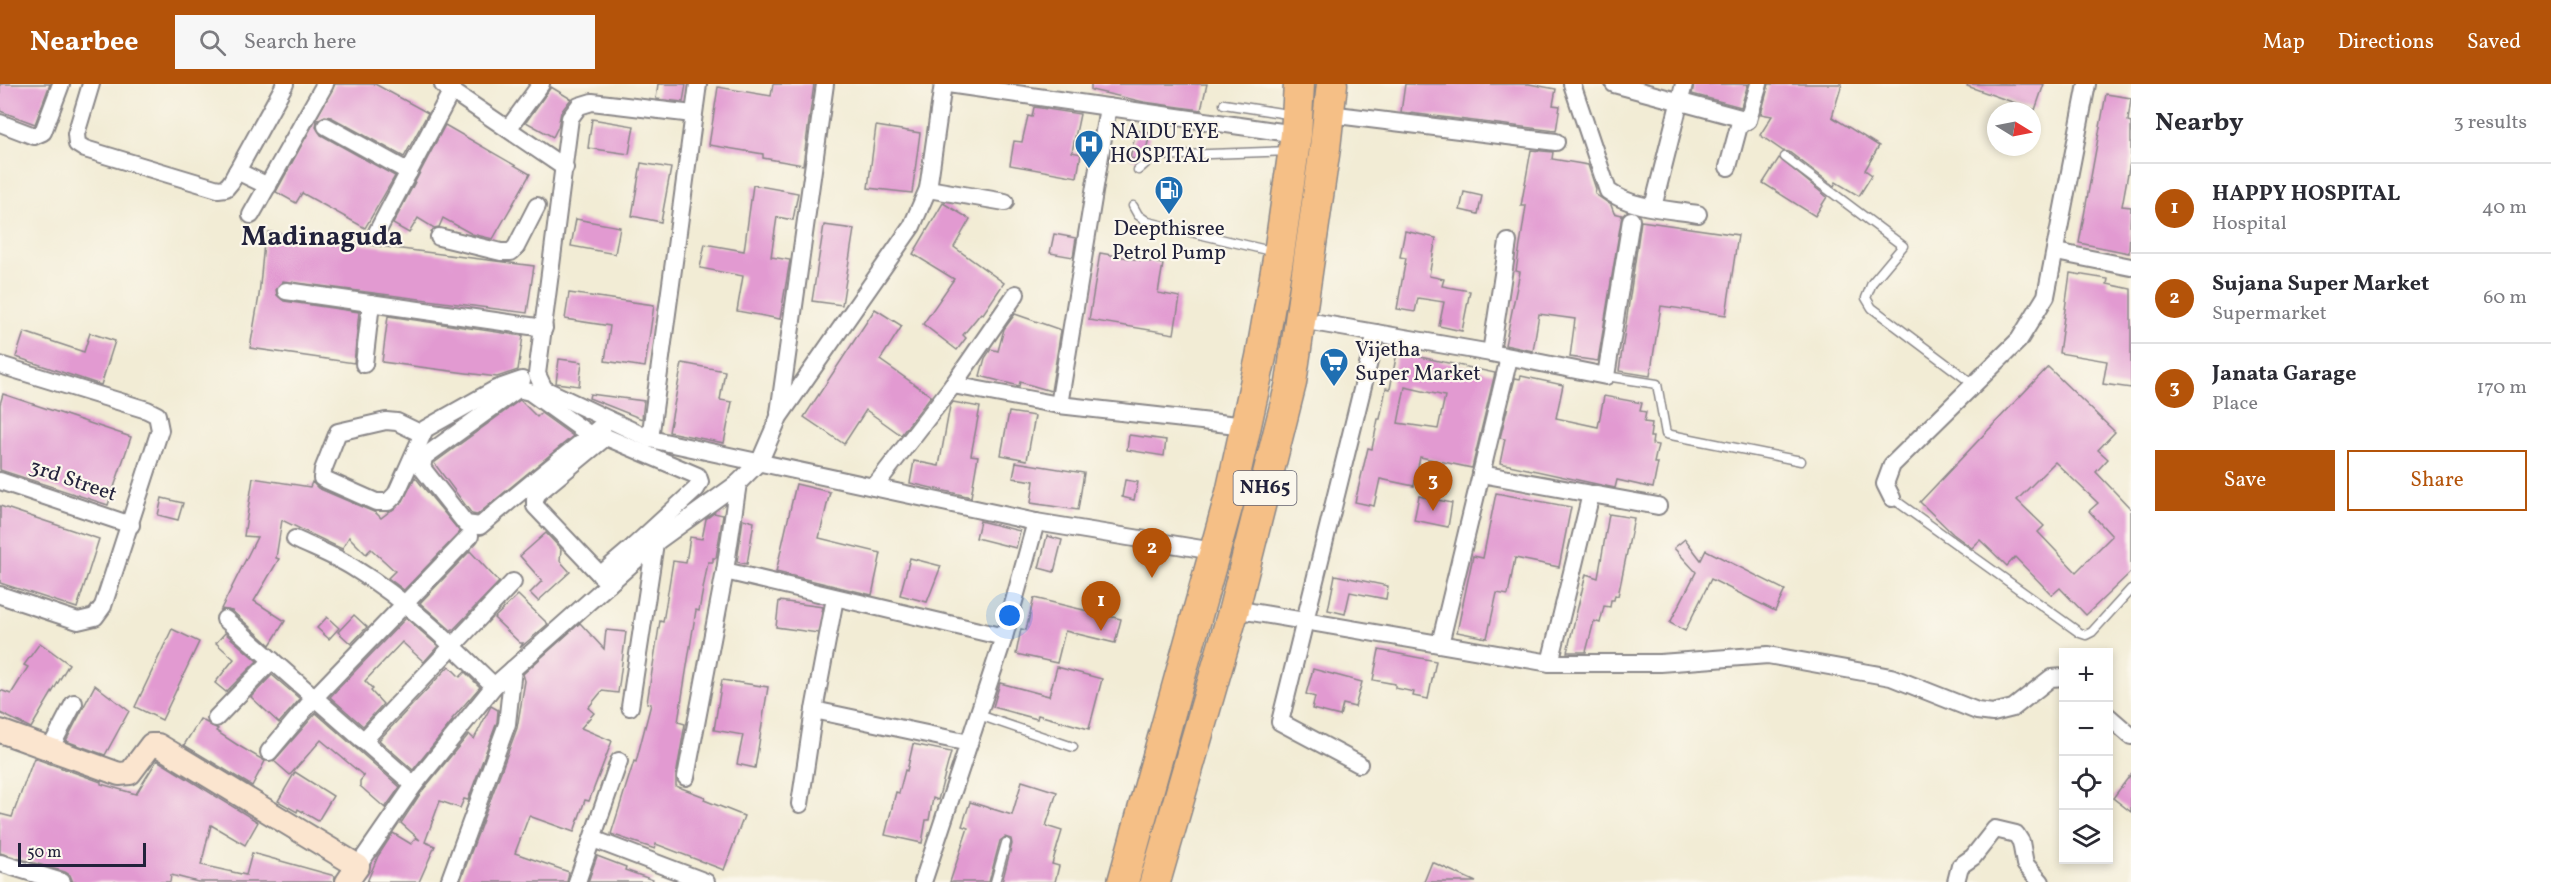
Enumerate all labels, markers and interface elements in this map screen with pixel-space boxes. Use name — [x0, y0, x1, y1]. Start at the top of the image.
search box — [175, 15, 595, 69]
text: Nearbee — [30, 23, 139, 62]
icon: search — [196, 26, 229, 59]
text: Search here — [244, 27, 356, 58]
text: Map — [2263, 28, 2305, 57]
text: Directions — [2338, 28, 2434, 57]
text: Saved — [2467, 28, 2521, 57]
north arrow — [1987, 102, 2041, 156]
text: Nearby — [2155, 105, 2244, 141]
text: 3 results — [2453, 109, 2527, 137]
place label: NAIDU EYE HOSPITAL — [1110, 118, 1219, 171]
hospital icon: NAIDU EYE HOSPITAL — [1073, 128, 1105, 170]
fuel station icon: Deepthisree Petrol Pump — [1153, 174, 1185, 216]
text: HAPPY HOSPITAL — [2212, 179, 2400, 210]
text: 1 — [2170, 194, 2179, 222]
text: 40 m — [2482, 194, 2527, 222]
text: Hospital — [2212, 210, 2287, 238]
place label: Deepthisree Petrol Pump — [1112, 215, 1226, 268]
district label: Madinaguda — [241, 219, 403, 257]
text: Sujana Super Market — [2212, 269, 2429, 300]
text: 2 — [2169, 284, 2180, 312]
text: 60 m — [2483, 284, 2527, 312]
text: Supermarket — [2212, 300, 2327, 328]
place label: Vijetha Super Market — [1355, 336, 1481, 389]
supermarket icon: Vijetha Super Market — [1318, 346, 1350, 388]
text: Janata Garage — [2212, 359, 2356, 390]
text: 3 — [2169, 374, 2180, 402]
text: 170 m — [2477, 374, 2527, 402]
text: Place — [2212, 390, 2258, 418]
button: Save — [2155, 450, 2335, 511]
button: Share — [2347, 450, 2527, 511]
street label: 3rd Street — [25, 453, 121, 509]
pin: 3 — [1414, 462, 1452, 511]
road number: NH65 — [1234, 471, 1296, 505]
pin: 2 — [1132, 528, 1172, 578]
pin: 1 — [1082, 582, 1120, 631]
your location — [995, 601, 1024, 630]
map controls — [2059, 648, 2113, 864]
button: + — [2059, 648, 2113, 702]
button: − — [2059, 702, 2113, 756]
button: locate — [2059, 756, 2113, 810]
button: layers — [2059, 810, 2113, 864]
scale bar — [18, 840, 146, 868]
text: 50 m — [27, 842, 61, 864]

